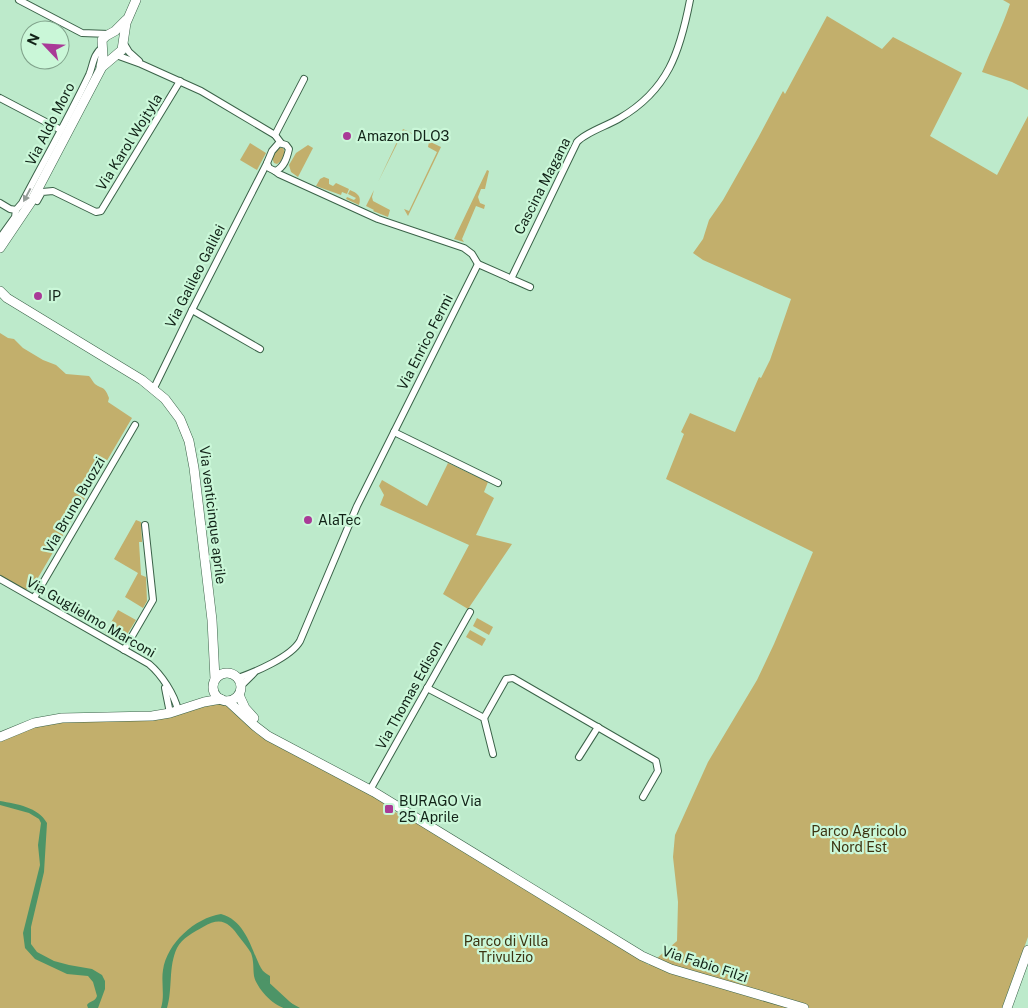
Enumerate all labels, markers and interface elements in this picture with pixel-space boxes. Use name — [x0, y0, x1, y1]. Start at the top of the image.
north arrow — [20, 20, 70, 70]
text: N — [24, 31, 43, 48]
street label: Via Aldo Moro — [22, 80, 78, 168]
street label: Via Karol Wojtyla — [93, 91, 165, 193]
place label: Amazon DLO3 — [357, 128, 450, 144]
marker: Amazon DLO3 — [341, 130, 353, 142]
street label: Cascina Magana — [511, 135, 573, 237]
one-way arrow — [22, 188, 31, 202]
street label: Via Galileo Galilei — [162, 222, 228, 330]
place label: IP — [48, 288, 61, 304]
marker: IP — [32, 290, 44, 302]
street label: Via Enrico Fermi — [394, 291, 456, 393]
street label: Via venticinque aprile — [197, 445, 229, 585]
street label: Via Bruno Buozzi — [40, 454, 108, 556]
place label: AlaTec — [318, 512, 361, 528]
marker: AlaTec — [302, 514, 314, 526]
street label: Via Guglielmo Marconi — [23, 573, 159, 661]
street label: Via Thomas Edison — [372, 638, 446, 752]
place label: BURAGO Via 25 Aprile — [399, 793, 481, 825]
marker: BURAGO Via 25 Aprile — [383, 803, 395, 815]
park label: Parco Agricolo Nord Est — [811, 823, 907, 855]
park label: Parco di Villa Trivulzio — [464, 933, 548, 965]
street label: Via Fabio Filzi — [660, 943, 750, 985]

